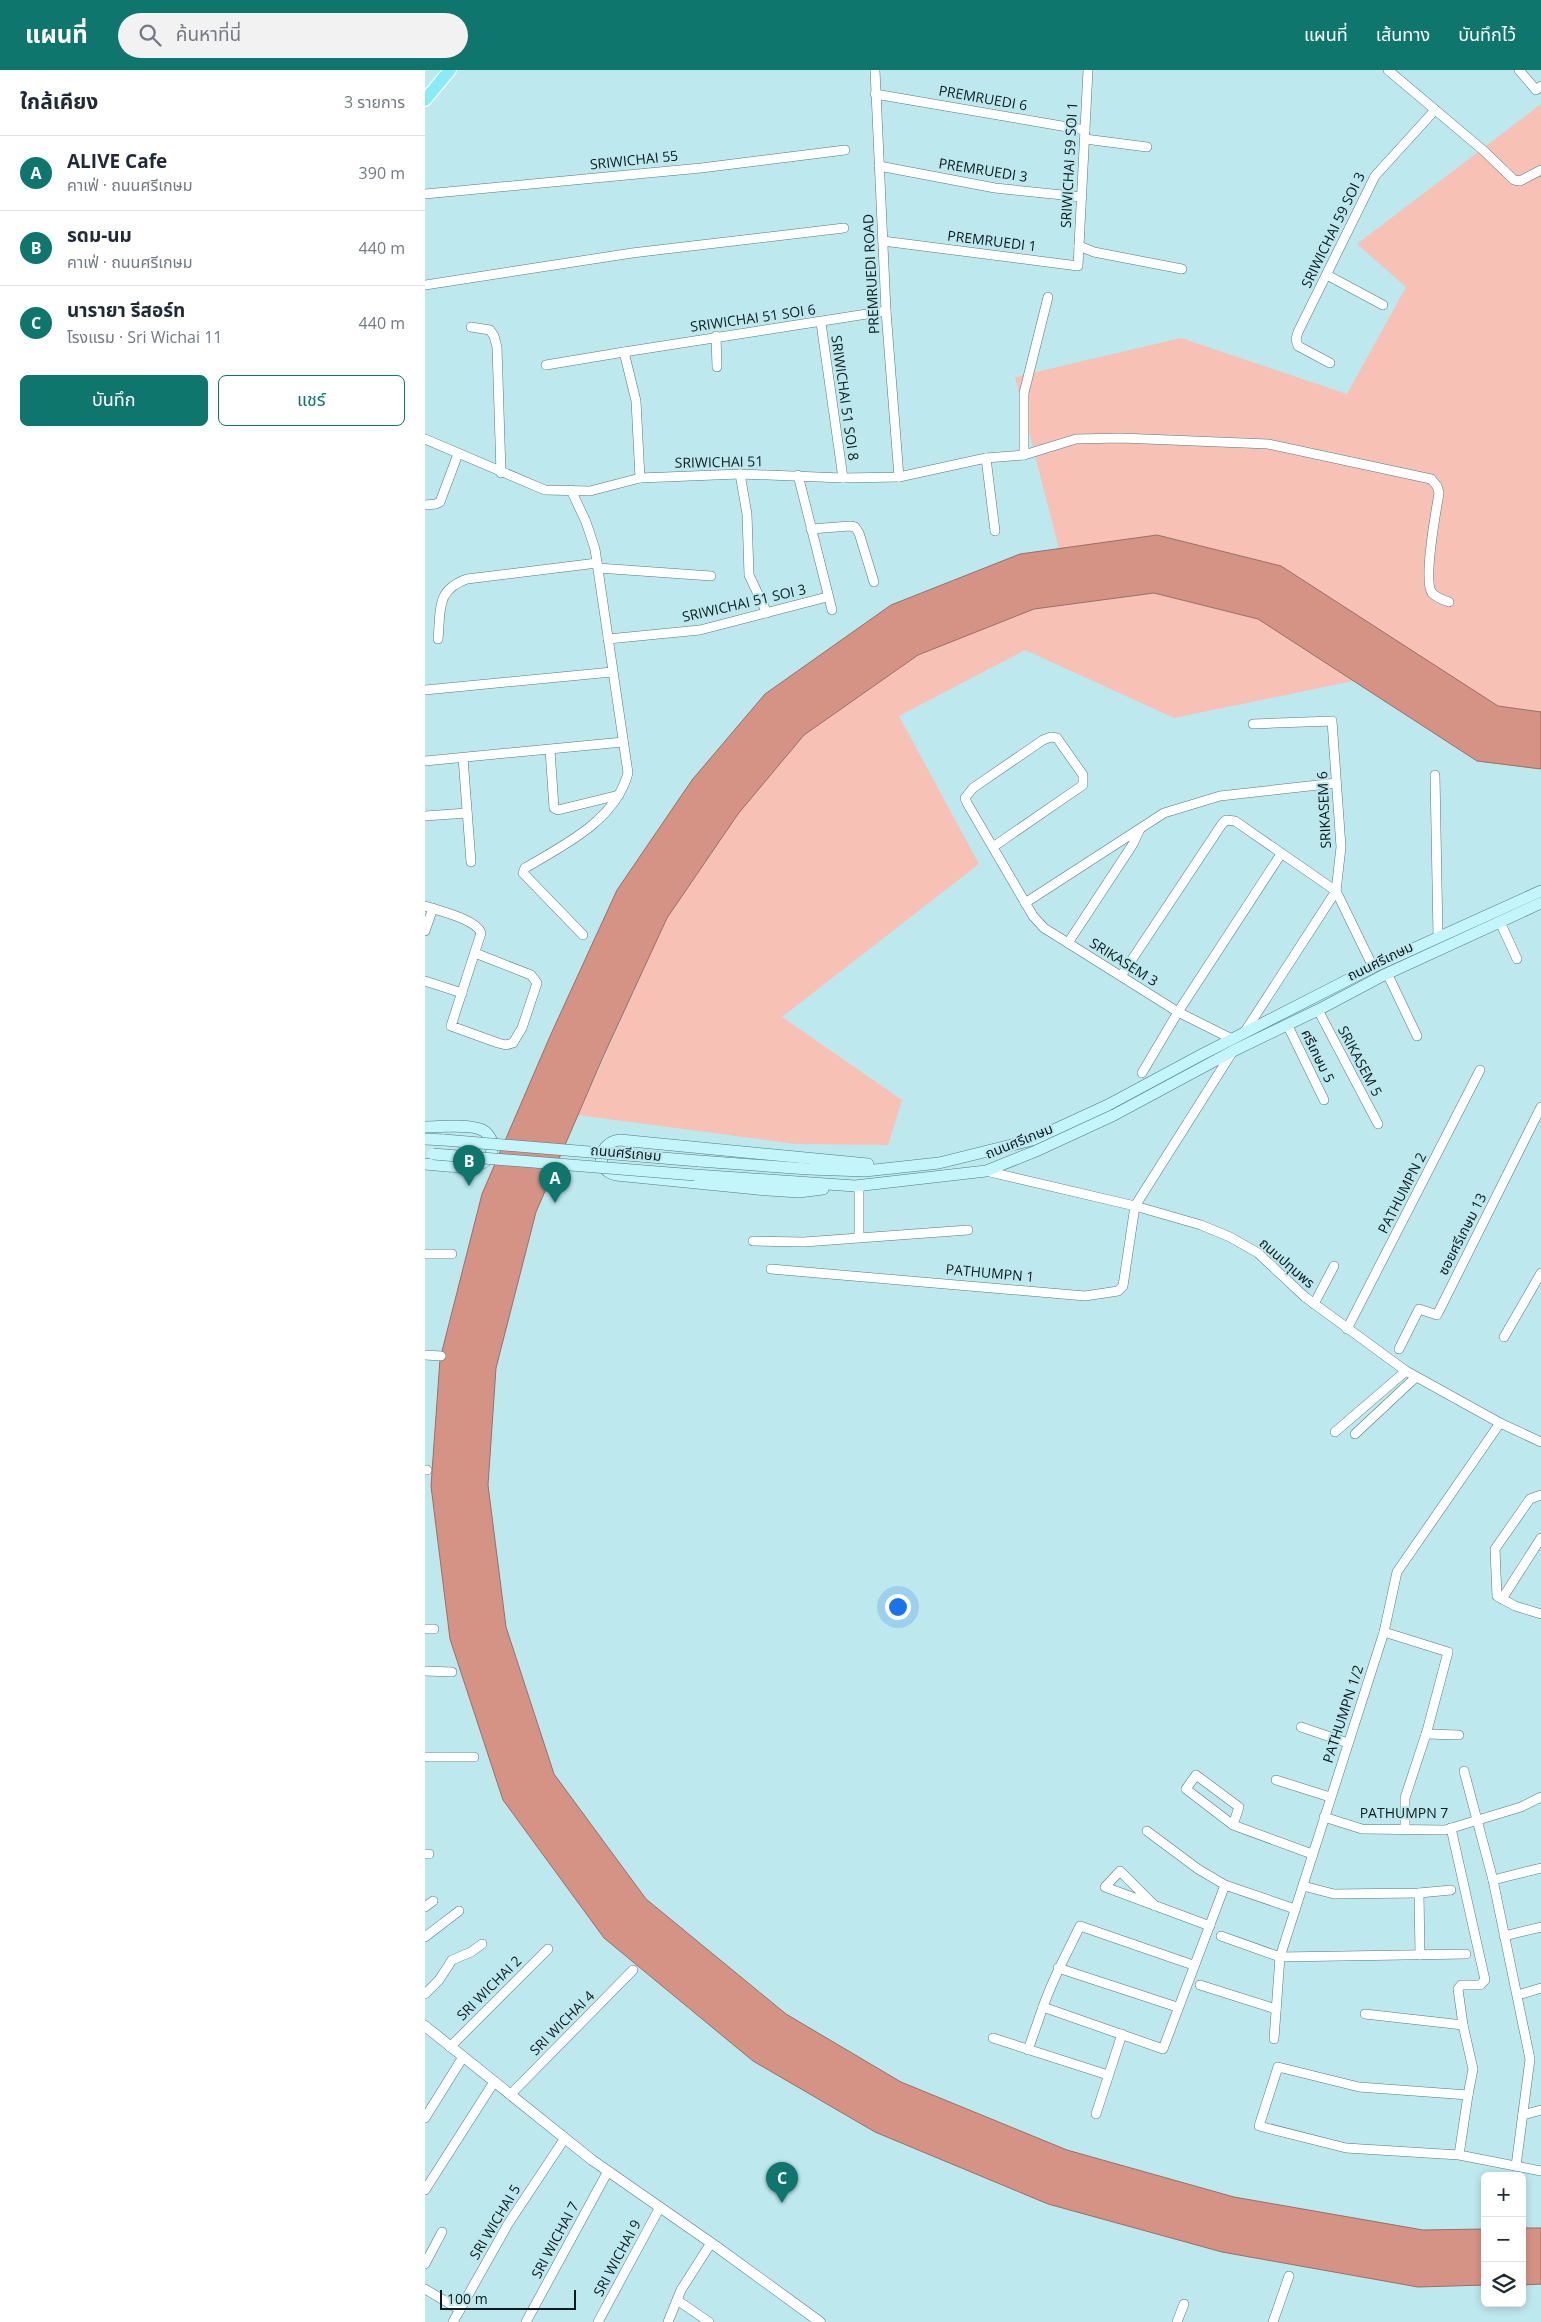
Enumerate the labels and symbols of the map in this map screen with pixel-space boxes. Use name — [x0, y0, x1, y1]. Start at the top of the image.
street label: PREMRUEDI 6 — [937, 80, 1029, 115]
street label: SRIWICHAI 59 SOI 1 — [1056, 101, 1081, 229]
street label: SRIWICHAI 55 — [589, 145, 679, 174]
street label: PREMRUEDI 3 — [937, 153, 1029, 186]
street label: SRIWICHAI 59 SOI 3 — [1296, 169, 1369, 291]
street label: PREMRUEDI ROAD — [858, 213, 883, 335]
street label: PREMRUEDI 1 — [946, 226, 1038, 255]
street label: SRIWICHAI 51 SOI 6 — [689, 299, 817, 336]
street label: SRIWICHAI 51 SOI 8 — [827, 334, 864, 462]
street label: SRIWICHAI 51 — [675, 451, 763, 472]
street label: SRIWICHAI 51 SOI 3 — [680, 579, 808, 626]
street label: SRIKASEM 6 — [1312, 771, 1335, 849]
street label: SRIKASEM 3 — [1086, 933, 1162, 990]
street label: ถนนศรีเกษม — [1344, 936, 1416, 985]
street label: SRIKASEM 5 — [1334, 1022, 1387, 1099]
street label: ศรีเกษม 5 — [1297, 1026, 1340, 1086]
street label: ถนนศรีเกษม — [982, 1118, 1055, 1163]
street label: ถนนศรีเกษม — [590, 1140, 662, 1165]
pin: B — [453, 1145, 485, 1186]
street label: PATHUMPN 2 — [1373, 1149, 1430, 1237]
pin: A — [539, 1162, 571, 1203]
street label: ซอยศรีเกษม 13 — [1433, 1190, 1490, 1278]
street label: ถนนปทุมพร — [1256, 1233, 1319, 1292]
street label: PATHUMPN 1 — [945, 1259, 1035, 1286]
your location — [885, 1594, 911, 1620]
street label: PATHUMPN 1/2 — [1318, 1662, 1367, 1765]
street label: PATHUMPN 7 — [1360, 1803, 1448, 1822]
street label: SRI WICHAI 2 — [452, 1951, 525, 2024]
street label: SRI WICHAI 4 — [525, 1986, 598, 2059]
pin: C — [766, 2162, 798, 2203]
street label: SRI WICHAI 5 — [465, 2181, 524, 2263]
street label: SRI WICHAI 7 — [526, 2198, 583, 2281]
street label: SRI WICHAI 9 — [588, 2216, 645, 2299]
scale bar — [440, 2287, 576, 2310]

